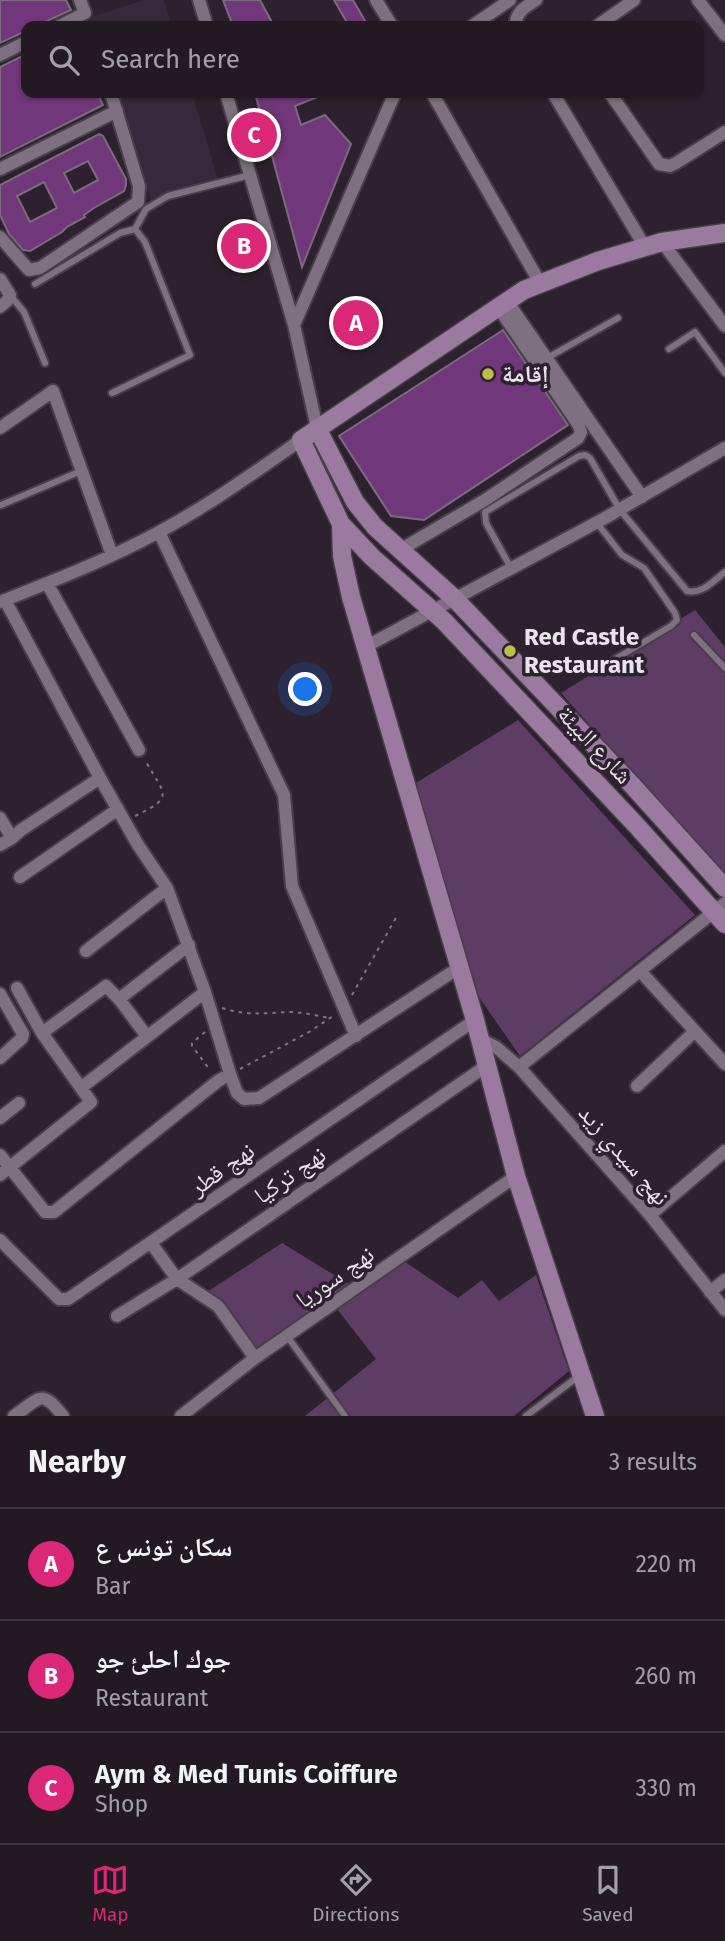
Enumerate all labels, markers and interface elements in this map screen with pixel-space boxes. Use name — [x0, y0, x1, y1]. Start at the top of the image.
search box — [21, 21, 704, 98]
icon: search — [45, 41, 83, 79]
text: Search here — [101, 44, 240, 75]
pin: C — [231, 109, 277, 161]
pin: B — [221, 220, 267, 272]
pin: A — [333, 297, 379, 349]
place label: إقامة — [502, 360, 549, 389]
marker: إقامة — [480, 366, 496, 382]
place label: Red Castle Restaurant — [524, 623, 645, 679]
marker: Red Castle Restaurant — [502, 643, 518, 659]
your location — [288, 672, 322, 706]
street label: شارع البيئة — [551, 700, 638, 790]
street label: نهج سيدي زيد — [569, 1099, 675, 1214]
street label: نهج قطر — [183, 1137, 260, 1203]
street label: نهج تركيا — [249, 1140, 332, 1210]
street label: نهج سوريا — [291, 1240, 380, 1315]
text: Nearby — [28, 1444, 126, 1480]
text: 3 results — [609, 1448, 697, 1476]
text: سكان تونس ع — [95, 1532, 232, 1563]
text: A — [44, 1550, 58, 1578]
text: 220 m — [636, 1550, 697, 1578]
text: Bar — [95, 1572, 130, 1600]
text: جوك احلئ جو — [95, 1644, 231, 1675]
text: B — [44, 1662, 58, 1690]
text: 260 m — [635, 1662, 697, 1690]
text: Restaurant — [95, 1684, 208, 1712]
text: Aym & Med Tunis Coiffure — [95, 1759, 398, 1790]
text: C — [44, 1774, 58, 1802]
text: 330 m — [635, 1774, 697, 1802]
text: Shop — [95, 1790, 148, 1818]
tab: Map — [91, 1861, 129, 1926]
tab: Directions — [312, 1861, 399, 1926]
tab: Saved — [582, 1861, 634, 1926]

